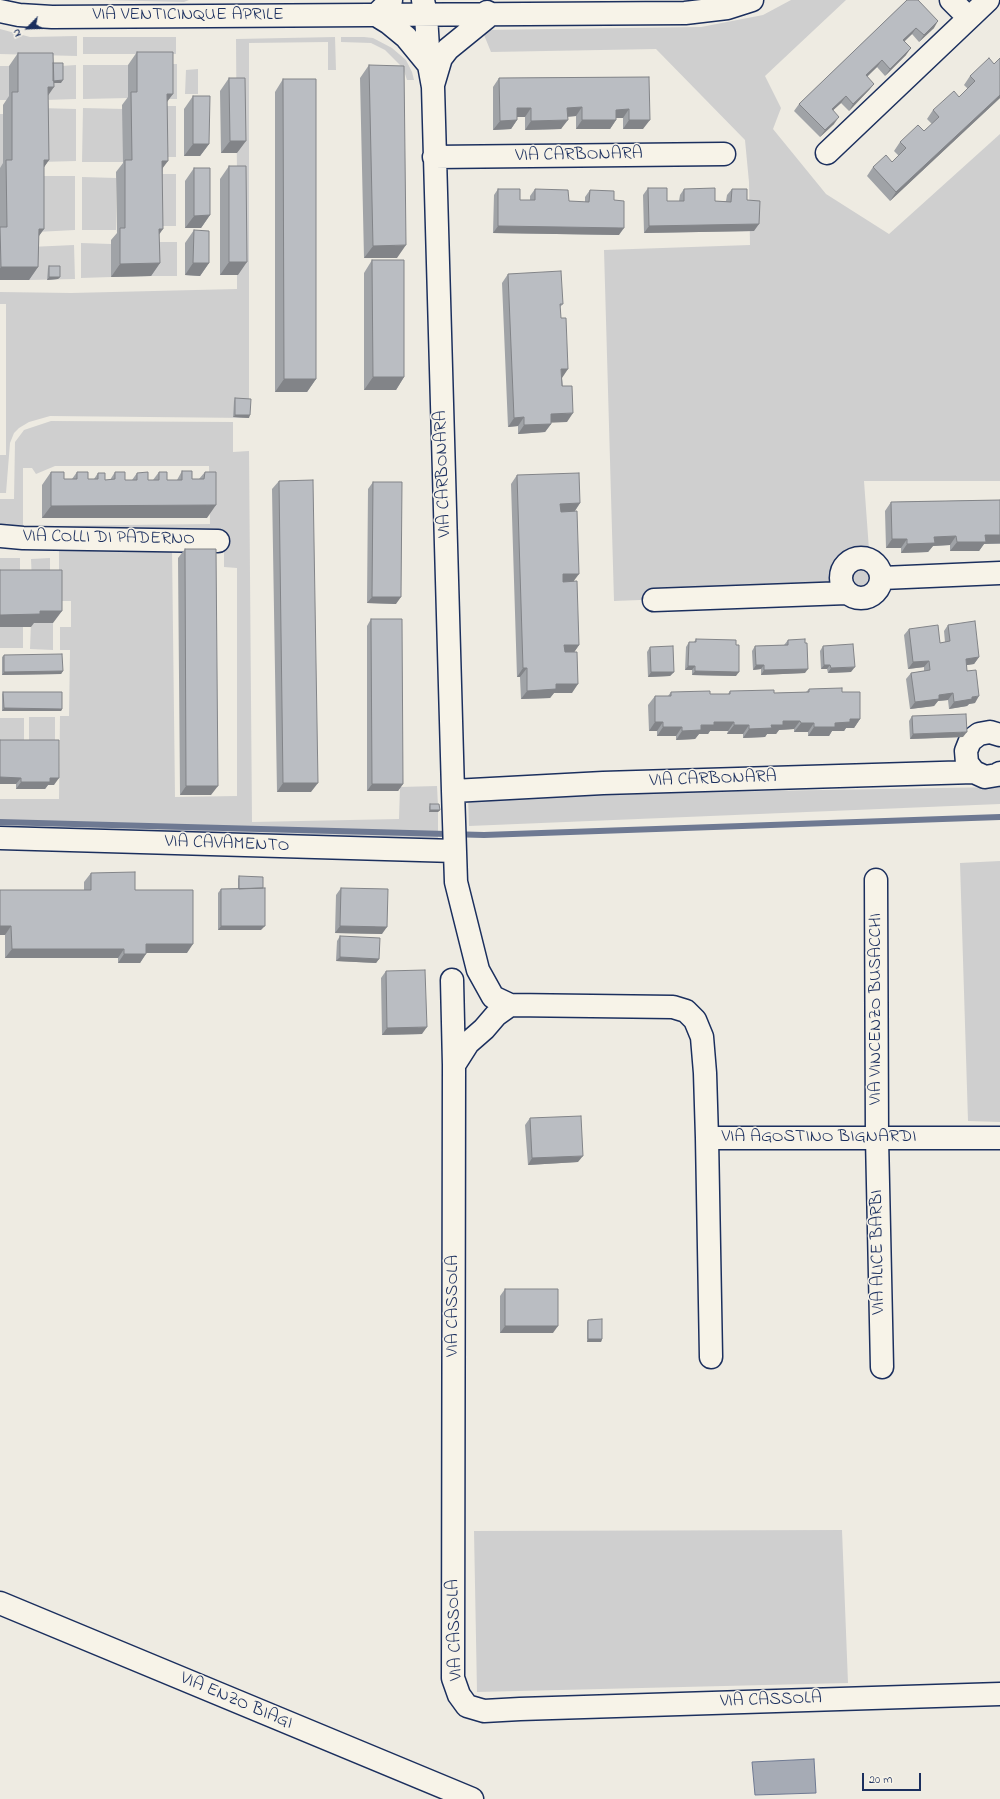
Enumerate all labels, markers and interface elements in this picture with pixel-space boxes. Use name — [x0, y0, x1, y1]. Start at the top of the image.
street label: VIA VENTICINQUE APRILE — [92, 5, 284, 27]
north arrow — [8, 8, 48, 48]
text: N — [8, 26, 26, 40]
street label: VIA CARBONARA — [515, 144, 643, 168]
street label: VIA CARBONARA — [431, 410, 457, 538]
street label: VIA COLLI DI PADERNO — [23, 527, 195, 551]
street label: VIA CARBONARA — [649, 767, 777, 793]
street label: VIA CAVAMENTO — [164, 832, 290, 858]
street label: VIA VINCENZO BUSACCHI — [866, 913, 888, 1105]
street label: VIA AGOSTINO BIGNARDI — [722, 1127, 916, 1149]
street label: VIA ALICE BARBI — [867, 1189, 891, 1315]
street label: VIA CASSOLA — [443, 1255, 465, 1357]
street label: VIA CASSOLA — [443, 1579, 469, 1681]
street label: VIA ENZO BIAGI — [176, 1669, 296, 1735]
street label: VIA CASSOLA — [720, 1688, 822, 1714]
scale bar — [864, 1765, 923, 1791]
text: 20 m — [869, 1771, 892, 1789]

